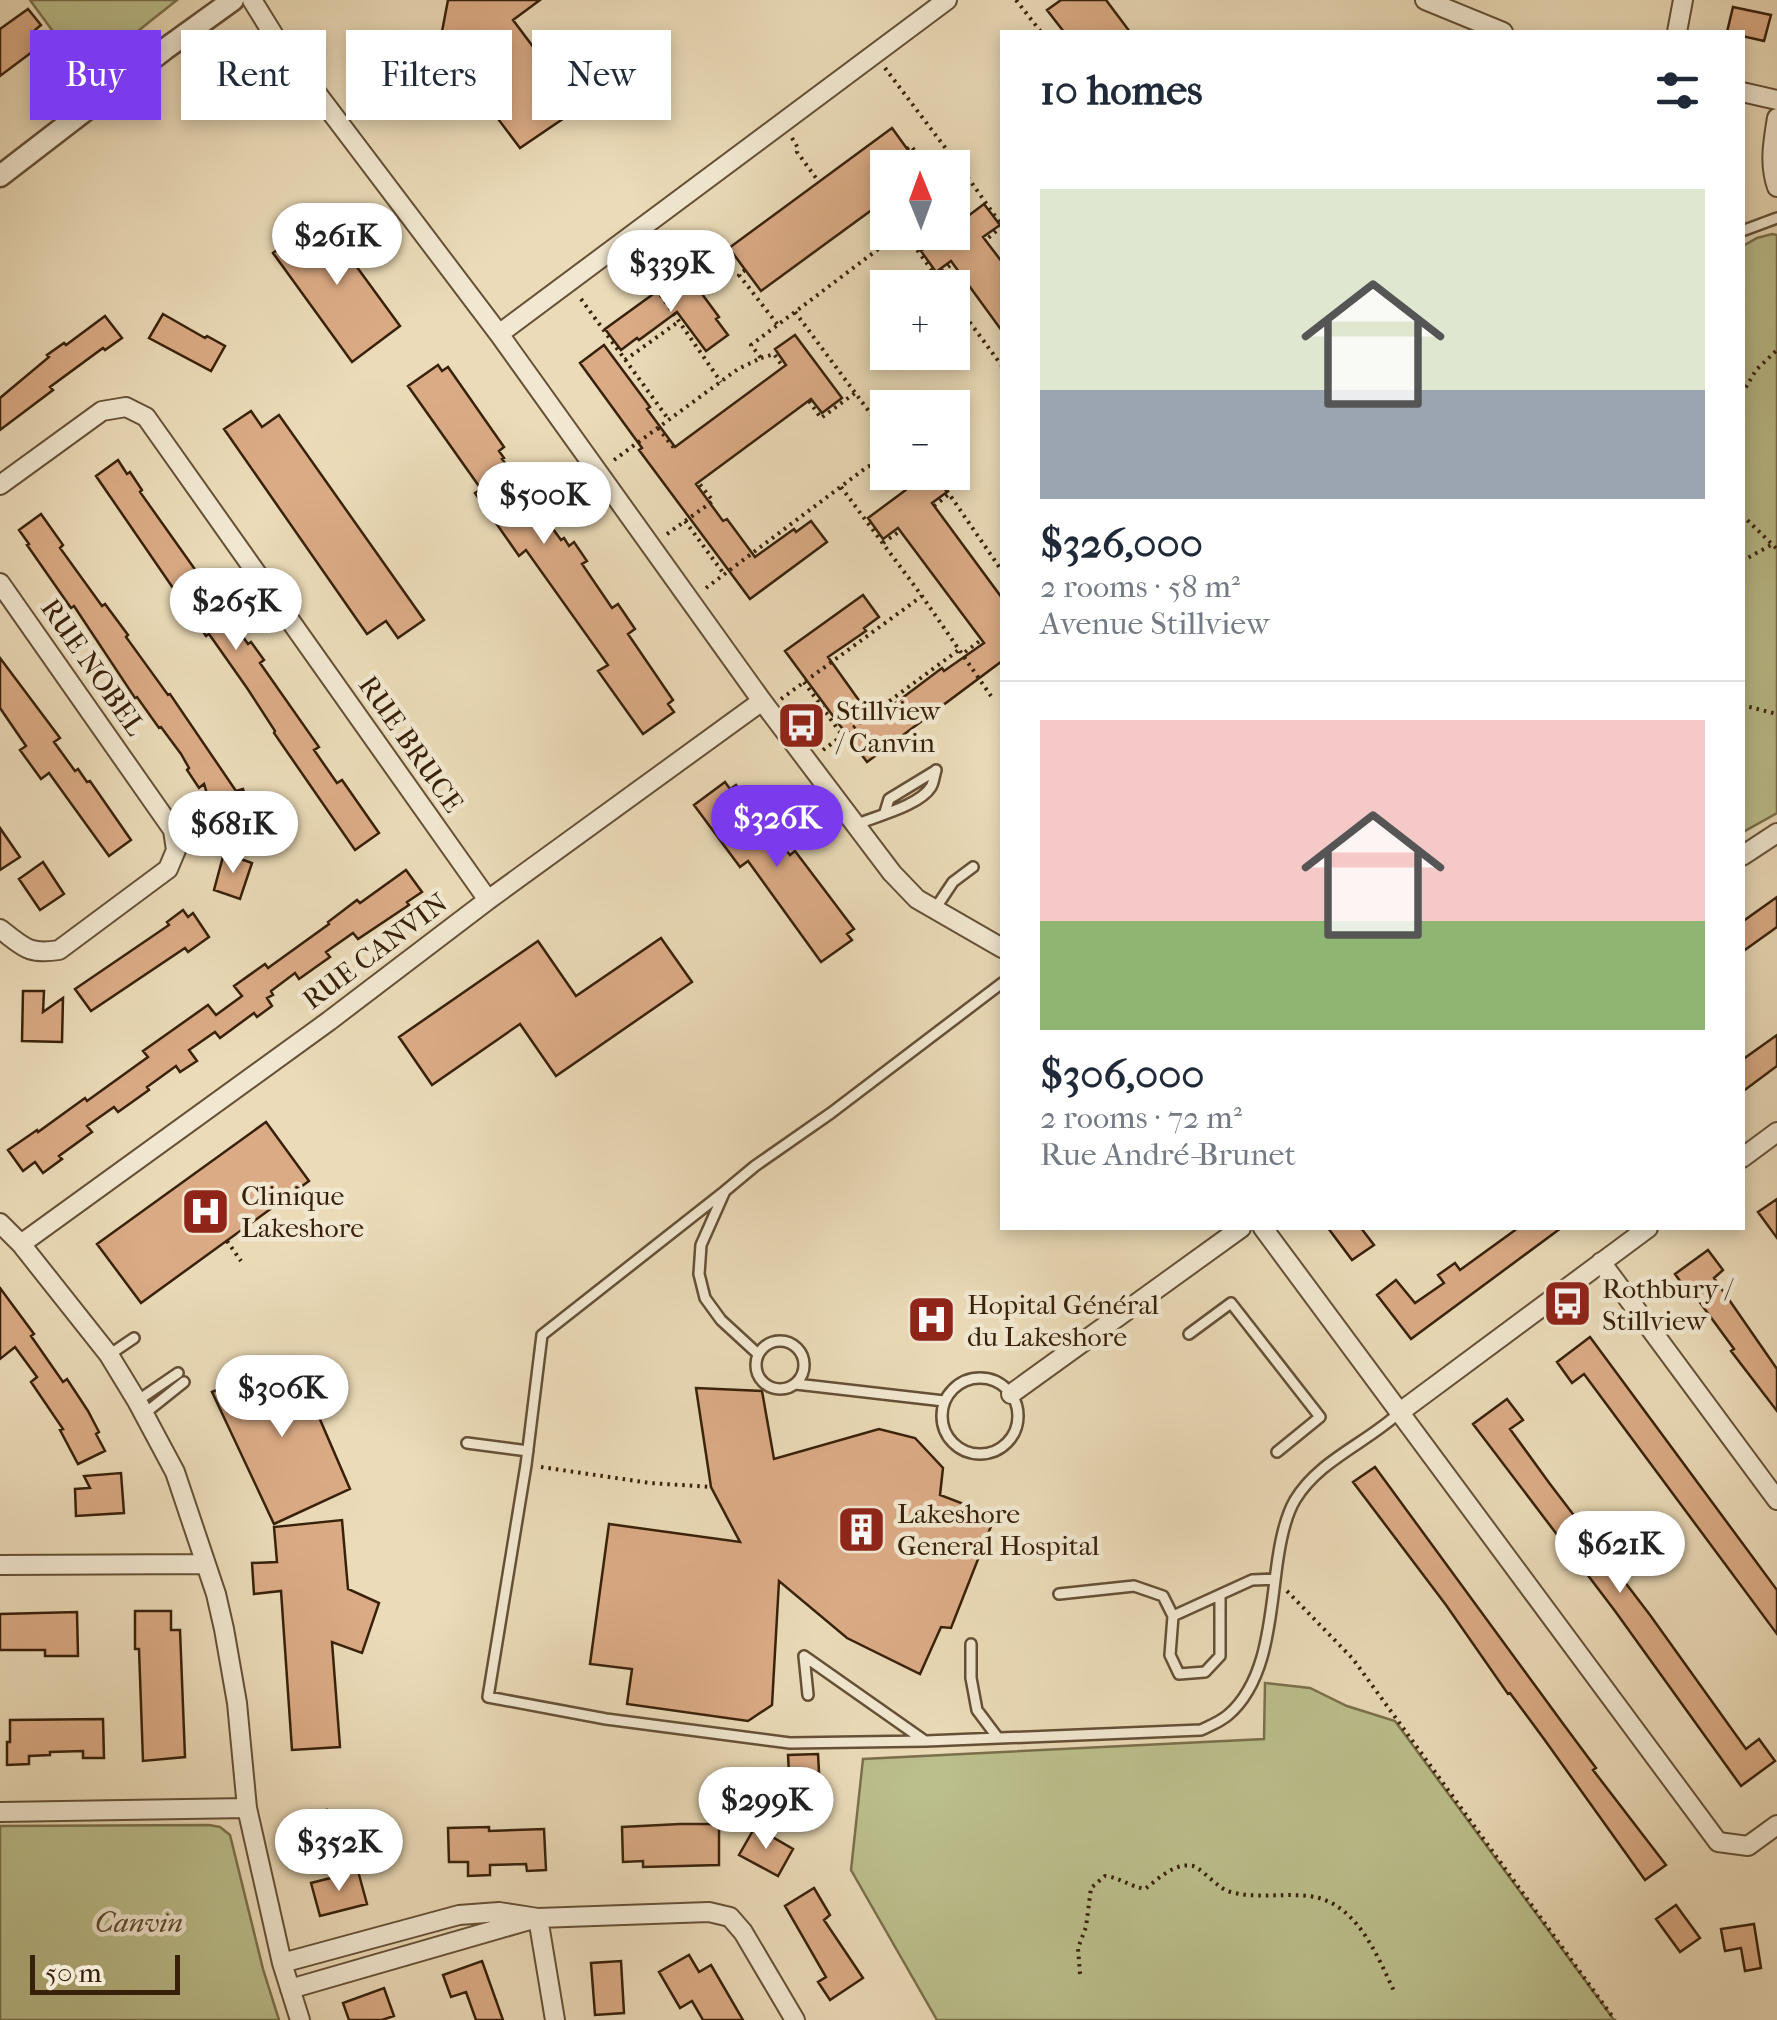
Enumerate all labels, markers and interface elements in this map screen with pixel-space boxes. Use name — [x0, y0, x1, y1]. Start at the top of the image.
chip: Buy — [30, 30, 161, 120]
chip: Rent — [181, 30, 326, 120]
chip: Filters — [346, 30, 512, 120]
chip: New — [532, 30, 671, 120]
icon: filters — [1650, 63, 1705, 118]
text: 10 homes — [1040, 66, 1202, 115]
north arrow — [870, 150, 970, 250]
map controls — [870, 150, 970, 490]
pin: $261K — [267, 203, 407, 288]
text: $261K — [294, 217, 380, 254]
pin: $339K — [601, 230, 741, 315]
text: $339K — [629, 244, 713, 281]
icon: home — [1283, 254, 1463, 434]
button: + — [870, 270, 970, 370]
button: − — [870, 390, 970, 490]
pin: $500K — [474, 462, 614, 547]
text: $500K — [499, 476, 589, 513]
text: $326,000 — [1040, 519, 1203, 568]
pin: $265K — [166, 568, 306, 653]
text: 2 rooms · 58 m² — [1040, 568, 1240, 605]
text: $265K — [192, 582, 280, 619]
street label: RUE NOBEL — [34, 592, 152, 742]
text: Avenue Stillview — [1040, 605, 1270, 642]
street label: RUE BRUCE — [352, 669, 470, 819]
place label: Stillview / Canvin — [835, 694, 942, 759]
bus stop icon: Stillview / Canvin — [775, 700, 827, 752]
pin: $326K — [707, 785, 847, 870]
icon: home — [1283, 785, 1463, 965]
pin: $681K — [163, 791, 303, 876]
text: $326K — [733, 799, 821, 836]
text: $681K — [190, 805, 276, 842]
street label: RUE CANVIN — [296, 886, 454, 1016]
text: $306,000 — [1040, 1050, 1204, 1099]
text: 2 rooms · 72 m² — [1040, 1099, 1242, 1136]
text: Rue André-Brunet — [1040, 1136, 1296, 1173]
place label: Clinique Lakeshore — [241, 1179, 364, 1244]
hospital icon: Clinique Lakeshore — [180, 1185, 232, 1237]
place label: Rothbury / Stillview — [1602, 1272, 1734, 1337]
bus stop icon: Rothbury / Stillview — [1541, 1278, 1593, 1330]
place label: Hopital Général du Lakeshore — [967, 1288, 1159, 1353]
hospital icon: Hopital Général du Lakeshore — [906, 1294, 958, 1346]
pin: $306K — [212, 1355, 352, 1440]
text: $306K — [238, 1369, 326, 1406]
place label: Lakeshore General Hospital — [897, 1497, 1100, 1562]
building icon: Lakeshore General Hospital — [836, 1503, 888, 1555]
pin: $621K — [1550, 1511, 1690, 1596]
text: $621K — [1577, 1525, 1663, 1562]
pin: $299K — [696, 1767, 836, 1852]
text: $299K — [721, 1781, 811, 1818]
pin: $352K — [269, 1809, 409, 1894]
text: $352K — [297, 1823, 381, 1860]
park label: Canvin — [95, 1906, 183, 1939]
scale bar — [30, 1950, 180, 1994]
text: 50 m — [45, 1956, 102, 1989]

